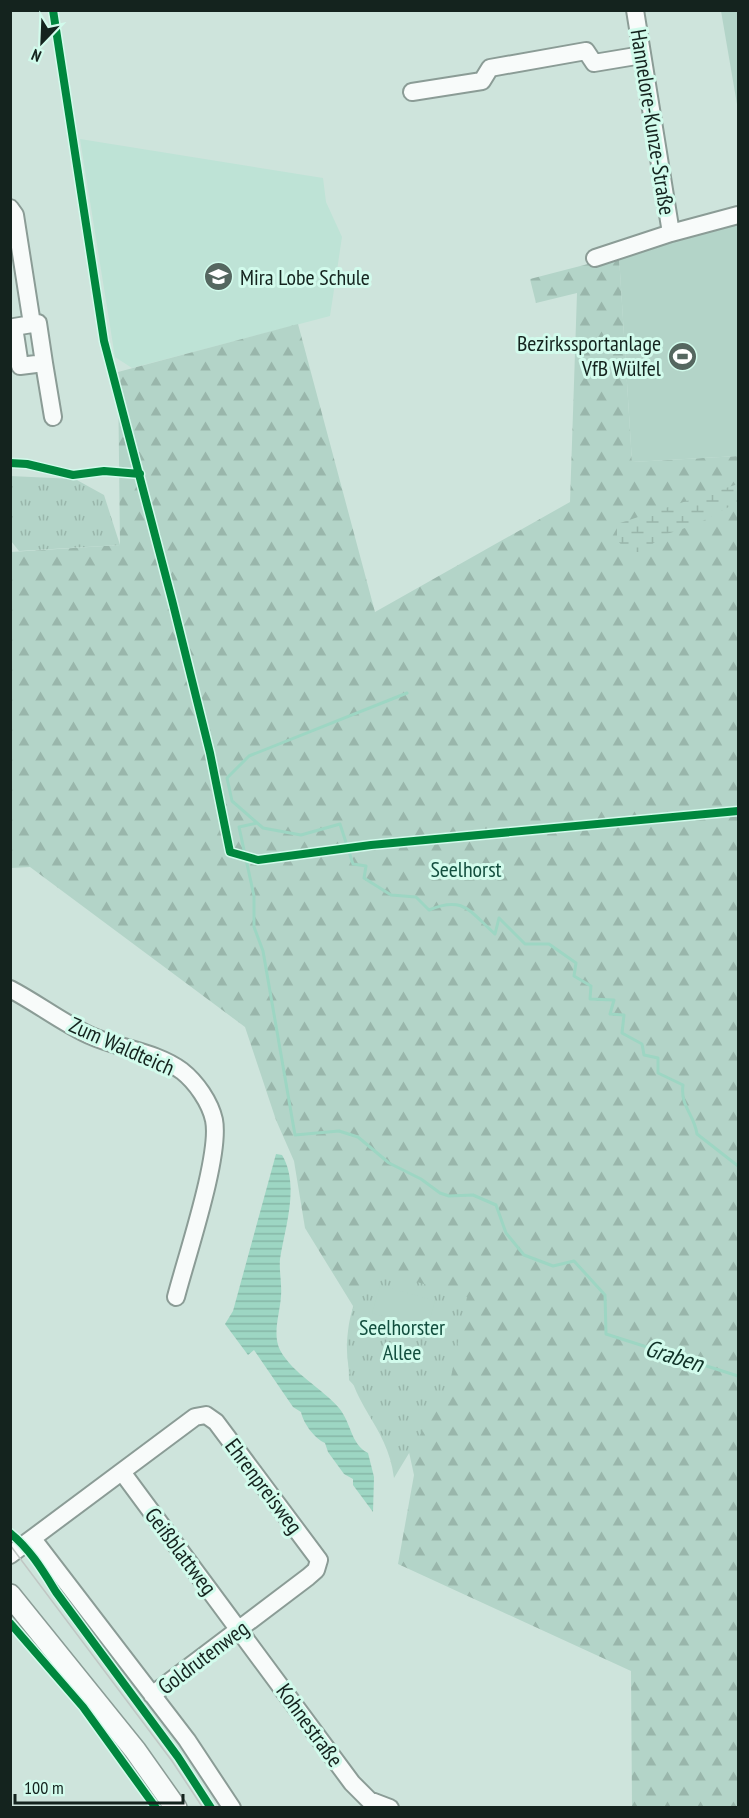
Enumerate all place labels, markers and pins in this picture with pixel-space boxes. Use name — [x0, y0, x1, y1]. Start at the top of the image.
school or university icon: Mira Lobe Schule — [203, 261, 235, 293]
place label: Mira Lobe Schule — [240, 263, 370, 291]
place label: Bezirkssportanlage VfB Wülfel — [517, 329, 662, 382]
sports icon: Bezirkssportanlage VfB Wülfel — [666, 340, 698, 372]

